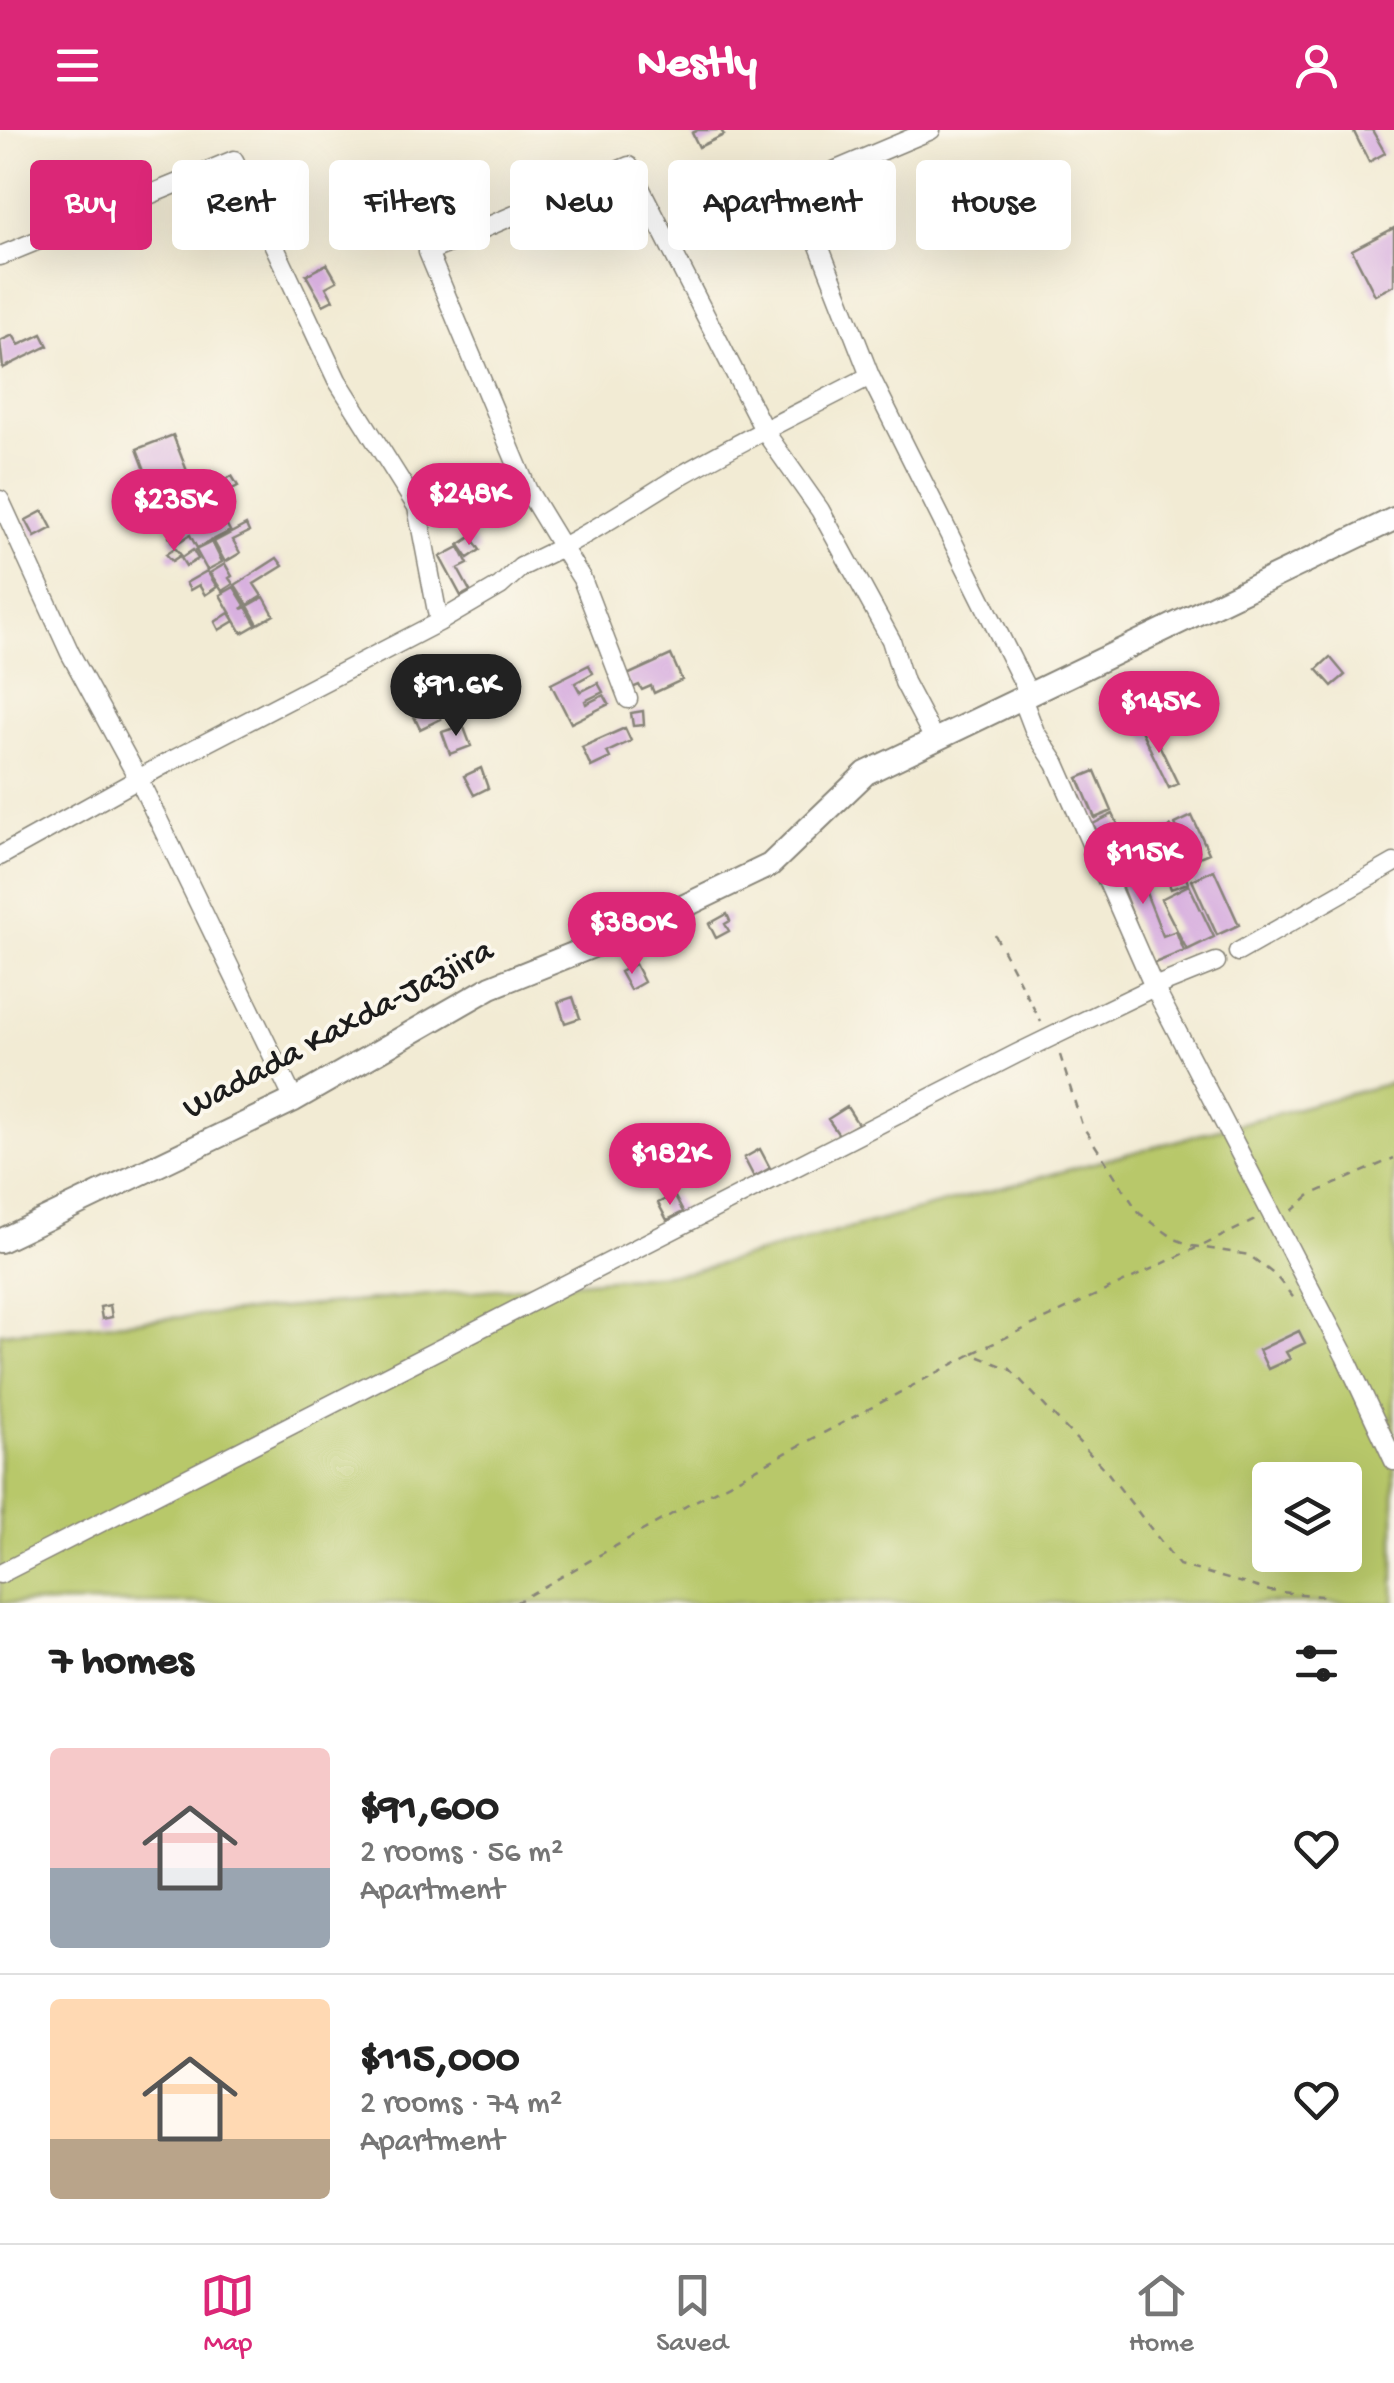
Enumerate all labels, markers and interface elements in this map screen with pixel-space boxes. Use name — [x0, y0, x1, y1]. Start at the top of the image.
icon: menu — [50, 38, 105, 93]
icon: person — [1289, 38, 1344, 93]
text: Nestly — [637, 39, 757, 92]
chip: Buy — [30, 160, 152, 250]
chip: Rent — [172, 160, 309, 250]
chip: Filters — [329, 160, 490, 250]
chip: New — [510, 160, 648, 250]
chip: Apartment — [668, 160, 896, 250]
chip: House — [916, 160, 1071, 250]
pin: $248K — [399, 463, 539, 548]
pin: $235K — [104, 469, 244, 554]
text: $248K — [429, 476, 509, 514]
text: $235K — [133, 482, 215, 520]
pin: $91.6K — [375, 654, 537, 739]
text: $91.6K — [412, 667, 500, 705]
pin: $145K — [1089, 671, 1229, 756]
text: $145K — [1121, 684, 1197, 722]
pin: $115K — [1073, 822, 1213, 907]
text: $115K — [1106, 835, 1180, 873]
pin: $380K — [562, 892, 702, 977]
text: $380K — [590, 905, 674, 943]
street label: Wadada Kaxda-Jaziira — [177, 931, 503, 1130]
pin: $182K — [600, 1123, 740, 1208]
text: $182K — [631, 1136, 709, 1174]
map controls — [1252, 1462, 1362, 1572]
button: layers — [1252, 1462, 1362, 1572]
icon: filters — [1289, 1636, 1344, 1691]
text: 7 homes — [50, 1639, 193, 1688]
text: $91,600 — [360, 1786, 499, 1835]
icon: home — [130, 1788, 250, 1908]
icon: heart — [1289, 1821, 1344, 1876]
text: 2 rooms · 56 m² — [360, 1835, 564, 1873]
text: Apartment — [360, 1873, 504, 1911]
text: $115,000 — [360, 2037, 520, 2086]
icon: home — [130, 2039, 250, 2159]
icon: heart — [1289, 2072, 1344, 2127]
text: 2 rooms · 74 m² — [360, 2086, 562, 2124]
text: Apartment — [360, 2124, 504, 2162]
tab: Map — [200, 2268, 255, 2361]
tab: Saved — [656, 2268, 728, 2361]
tab: Home — [1129, 2268, 1194, 2361]

